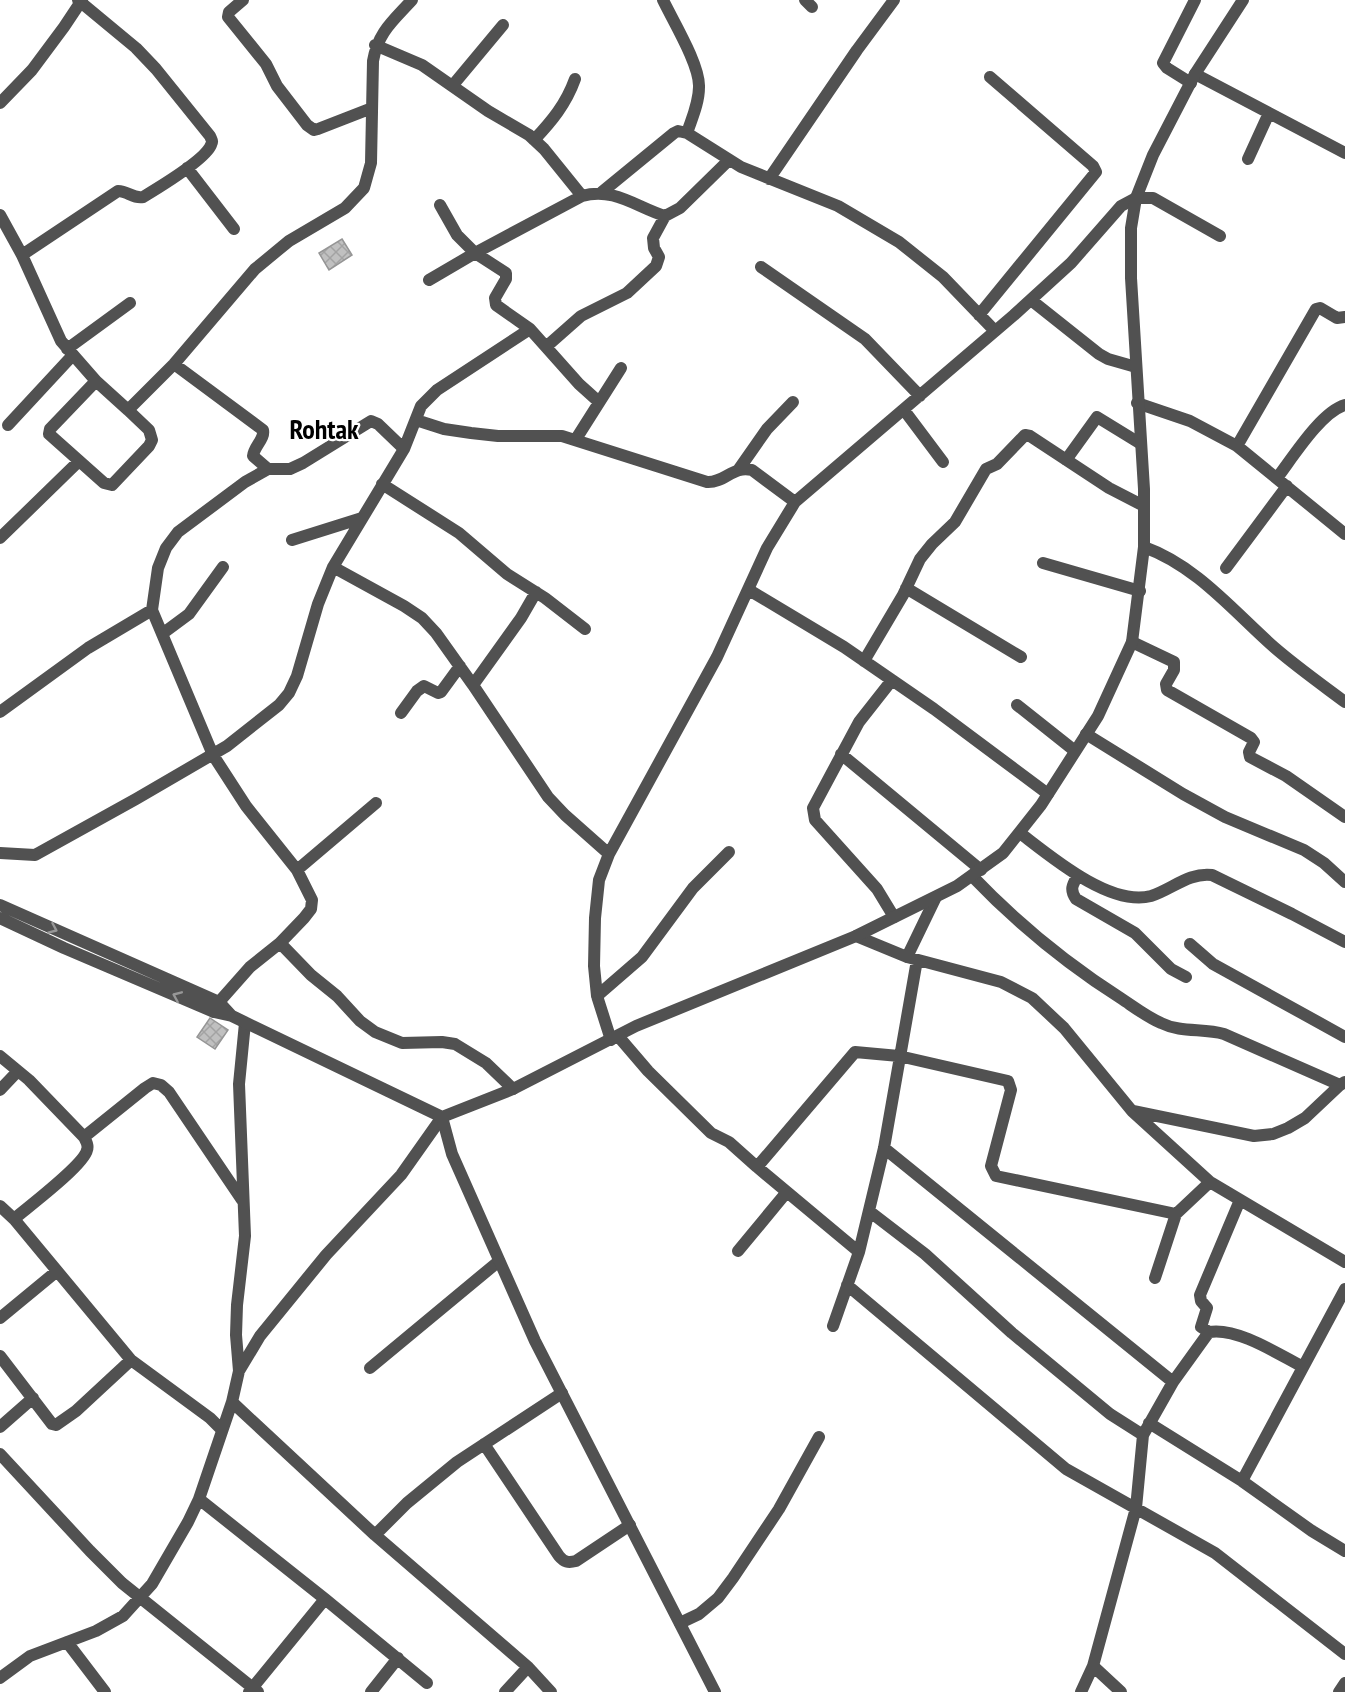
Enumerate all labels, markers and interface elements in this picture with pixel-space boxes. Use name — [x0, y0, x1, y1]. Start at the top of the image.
district label: Rohtak — [289, 410, 359, 447]
one-way arrow — [47, 922, 58, 934]
one-way arrow — [172, 991, 183, 1003]

